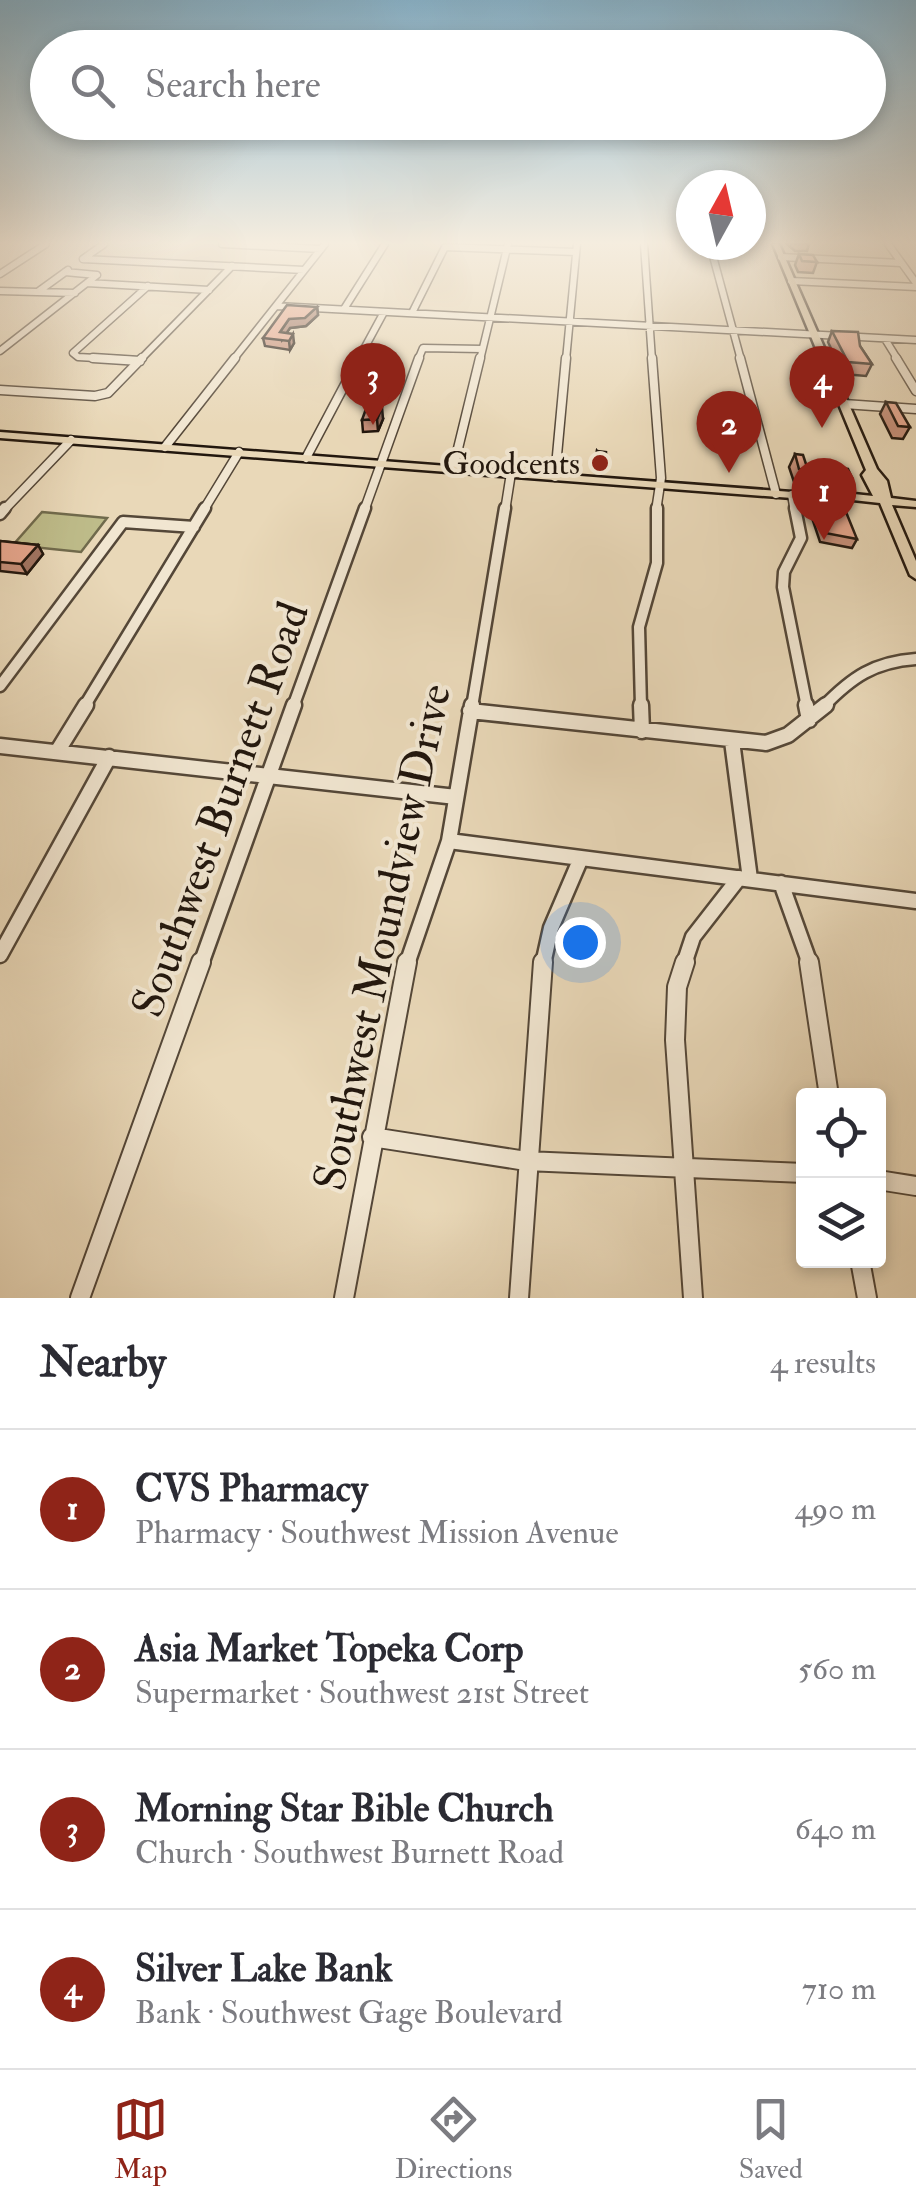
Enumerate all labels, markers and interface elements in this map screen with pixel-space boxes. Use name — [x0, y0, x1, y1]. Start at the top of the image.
search box — [30, 30, 886, 140]
icon: search — [65, 58, 120, 113]
text: Search here — [145, 61, 321, 109]
north arrow — [676, 170, 766, 260]
pin: 3 — [340, 342, 406, 425]
pin: 4 — [790, 346, 854, 428]
pin: 2 — [696, 390, 762, 473]
place label: Goodcents — [443, 444, 580, 484]
marker: Goodcents — [589, 452, 611, 474]
pin: 1 — [792, 458, 856, 540]
street label: Southwest Burnett Road — [120, 595, 322, 1025]
street label: Southwest Moundview Drive — [302, 679, 464, 1196]
your location — [555, 917, 606, 968]
map controls — [796, 1088, 886, 1268]
button: locate — [796, 1088, 886, 1178]
button: layers — [796, 1178, 886, 1268]
text: Nearby — [40, 1337, 166, 1389]
text: 4 results — [770, 1343, 876, 1383]
text: CVS Pharmacy — [135, 1465, 368, 1513]
text: 1 — [67, 1489, 78, 1529]
text: 490 m — [794, 1489, 876, 1529]
text: Pharmacy · Southwest Mission Avenue — [135, 1513, 619, 1553]
text: Asia Market Topeka Corp — [135, 1625, 524, 1673]
text: 2 — [64, 1649, 81, 1689]
text: 560 m — [798, 1649, 876, 1689]
text: Supermarket · Southwest 21st Street — [135, 1673, 589, 1713]
text: Morning Star Bible Church — [135, 1785, 554, 1833]
text: 3 — [66, 1809, 79, 1849]
text: 640 m — [795, 1809, 876, 1849]
text: Church · Southwest Burnett Road — [135, 1833, 564, 1873]
text: Silver Lake Bank — [135, 1945, 393, 1993]
text: 4 — [64, 1969, 81, 2009]
text: 710 m — [802, 1969, 876, 2009]
text: Bank · Southwest Gage Boulevard — [135, 1993, 563, 2033]
tab: Map — [113, 2092, 168, 2187]
tab: Directions — [395, 2092, 512, 2187]
tab: Saved — [739, 2092, 803, 2187]

